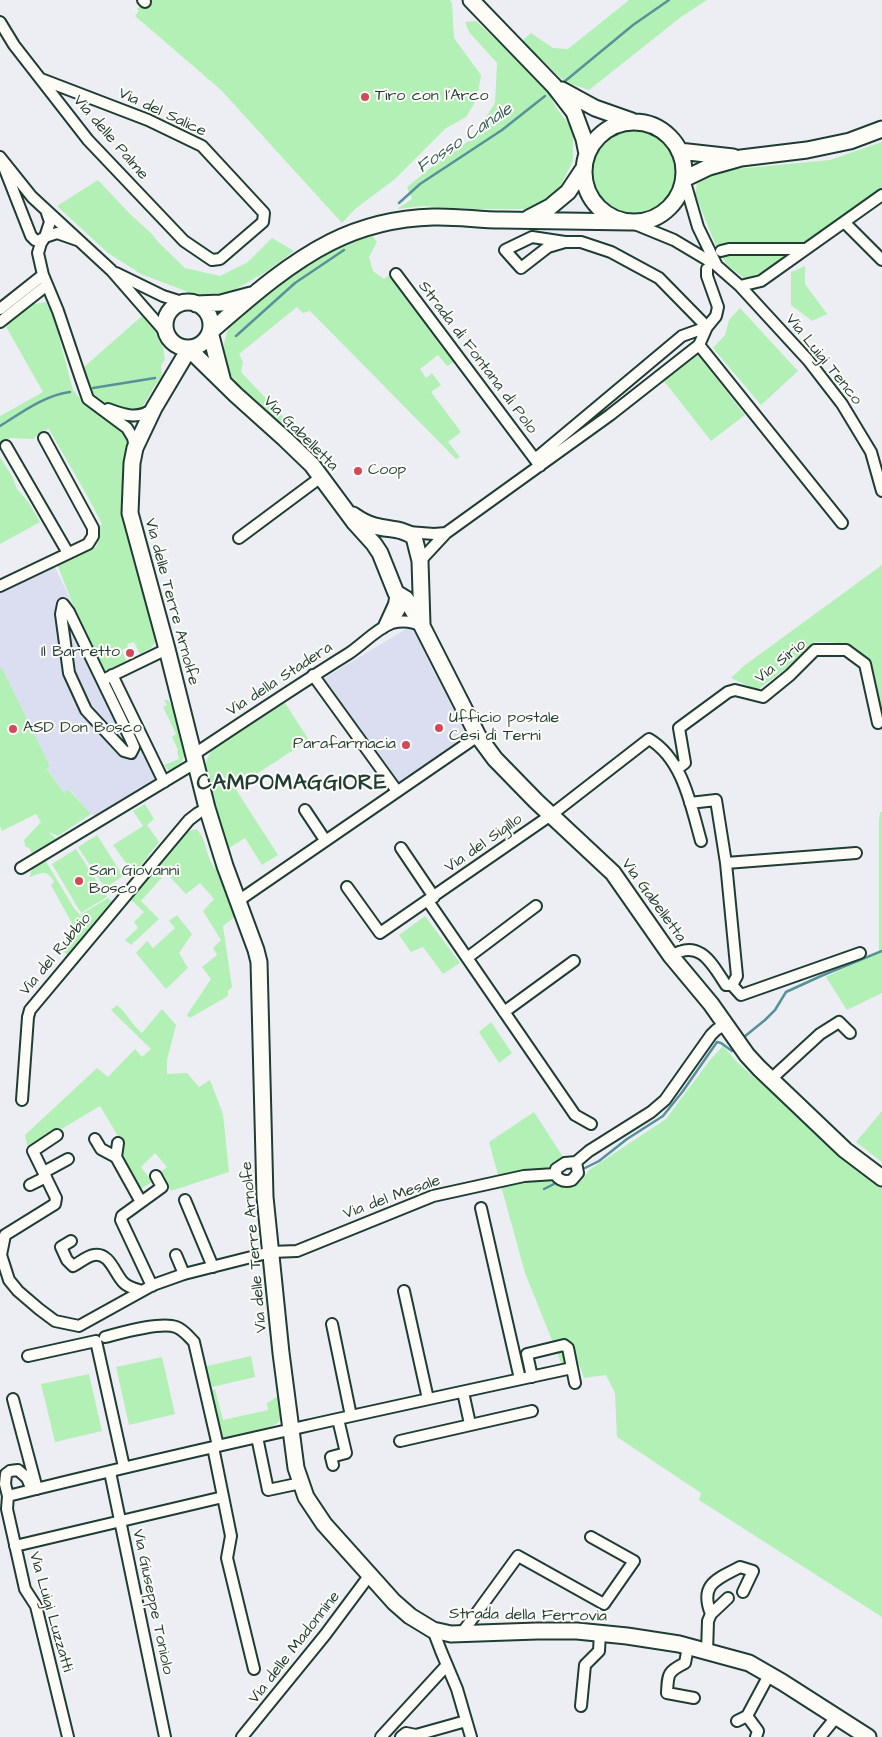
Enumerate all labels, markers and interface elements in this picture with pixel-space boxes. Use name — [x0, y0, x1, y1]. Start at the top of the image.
street label: Via del Salice — [115, 84, 209, 142]
place label: Tiro con l'Arco — [375, 87, 488, 107]
marker: Tiro con l'Arco — [359, 91, 371, 103]
street label: Via delle Palme — [68, 92, 152, 184]
water label: Fosso Canale — [413, 99, 517, 179]
street label: Strada di Fontana di Polo — [413, 278, 541, 438]
street label: Via Luigi Tenco — [780, 311, 866, 409]
street label: Via Gabelletta — [258, 392, 342, 476]
place label: Coop — [368, 461, 406, 481]
marker: Coop — [352, 465, 364, 477]
street label: Via delle Terre Arnolfe — [139, 516, 203, 688]
street label: Via Sirio — [752, 636, 810, 688]
street label: Via della Stadera — [224, 639, 336, 721]
place label: Il Barretto — [41, 643, 120, 663]
marker: Il Barretto — [124, 647, 136, 659]
place label: Ufficio postale Cesi di Terni — [449, 709, 559, 747]
place label: ASD Don Bosco — [23, 719, 142, 739]
marker: Ufficio postale Cesi di Terni — [433, 722, 445, 734]
marker: ASD Don Bosco — [7, 723, 19, 735]
place label: Parafarmacia — [293, 735, 396, 755]
marker: Parafarmacia — [400, 739, 412, 751]
district label: CAMPOMAGGIORE — [195, 772, 389, 798]
street label: Via del Sigillo — [442, 810, 526, 878]
street label: Via Gabelletta — [616, 855, 690, 947]
place label: San Giovanni Bosco — [89, 862, 179, 900]
marker: San Giovanni Bosco — [73, 875, 85, 887]
street label: Via del Rubbio — [16, 910, 96, 1000]
street label: Via delle Terre Arnolfe — [238, 1160, 272, 1334]
street label: Via del Mesale — [341, 1172, 443, 1224]
street label: Via Giuseppe Toniolo — [127, 1528, 177, 1676]
street label: Via Luigi Luzzatti — [24, 1550, 76, 1674]
street label: Via delle Madonnine — [245, 1588, 345, 1708]
street label: Strada della Ferrovia — [449, 1605, 607, 1627]

